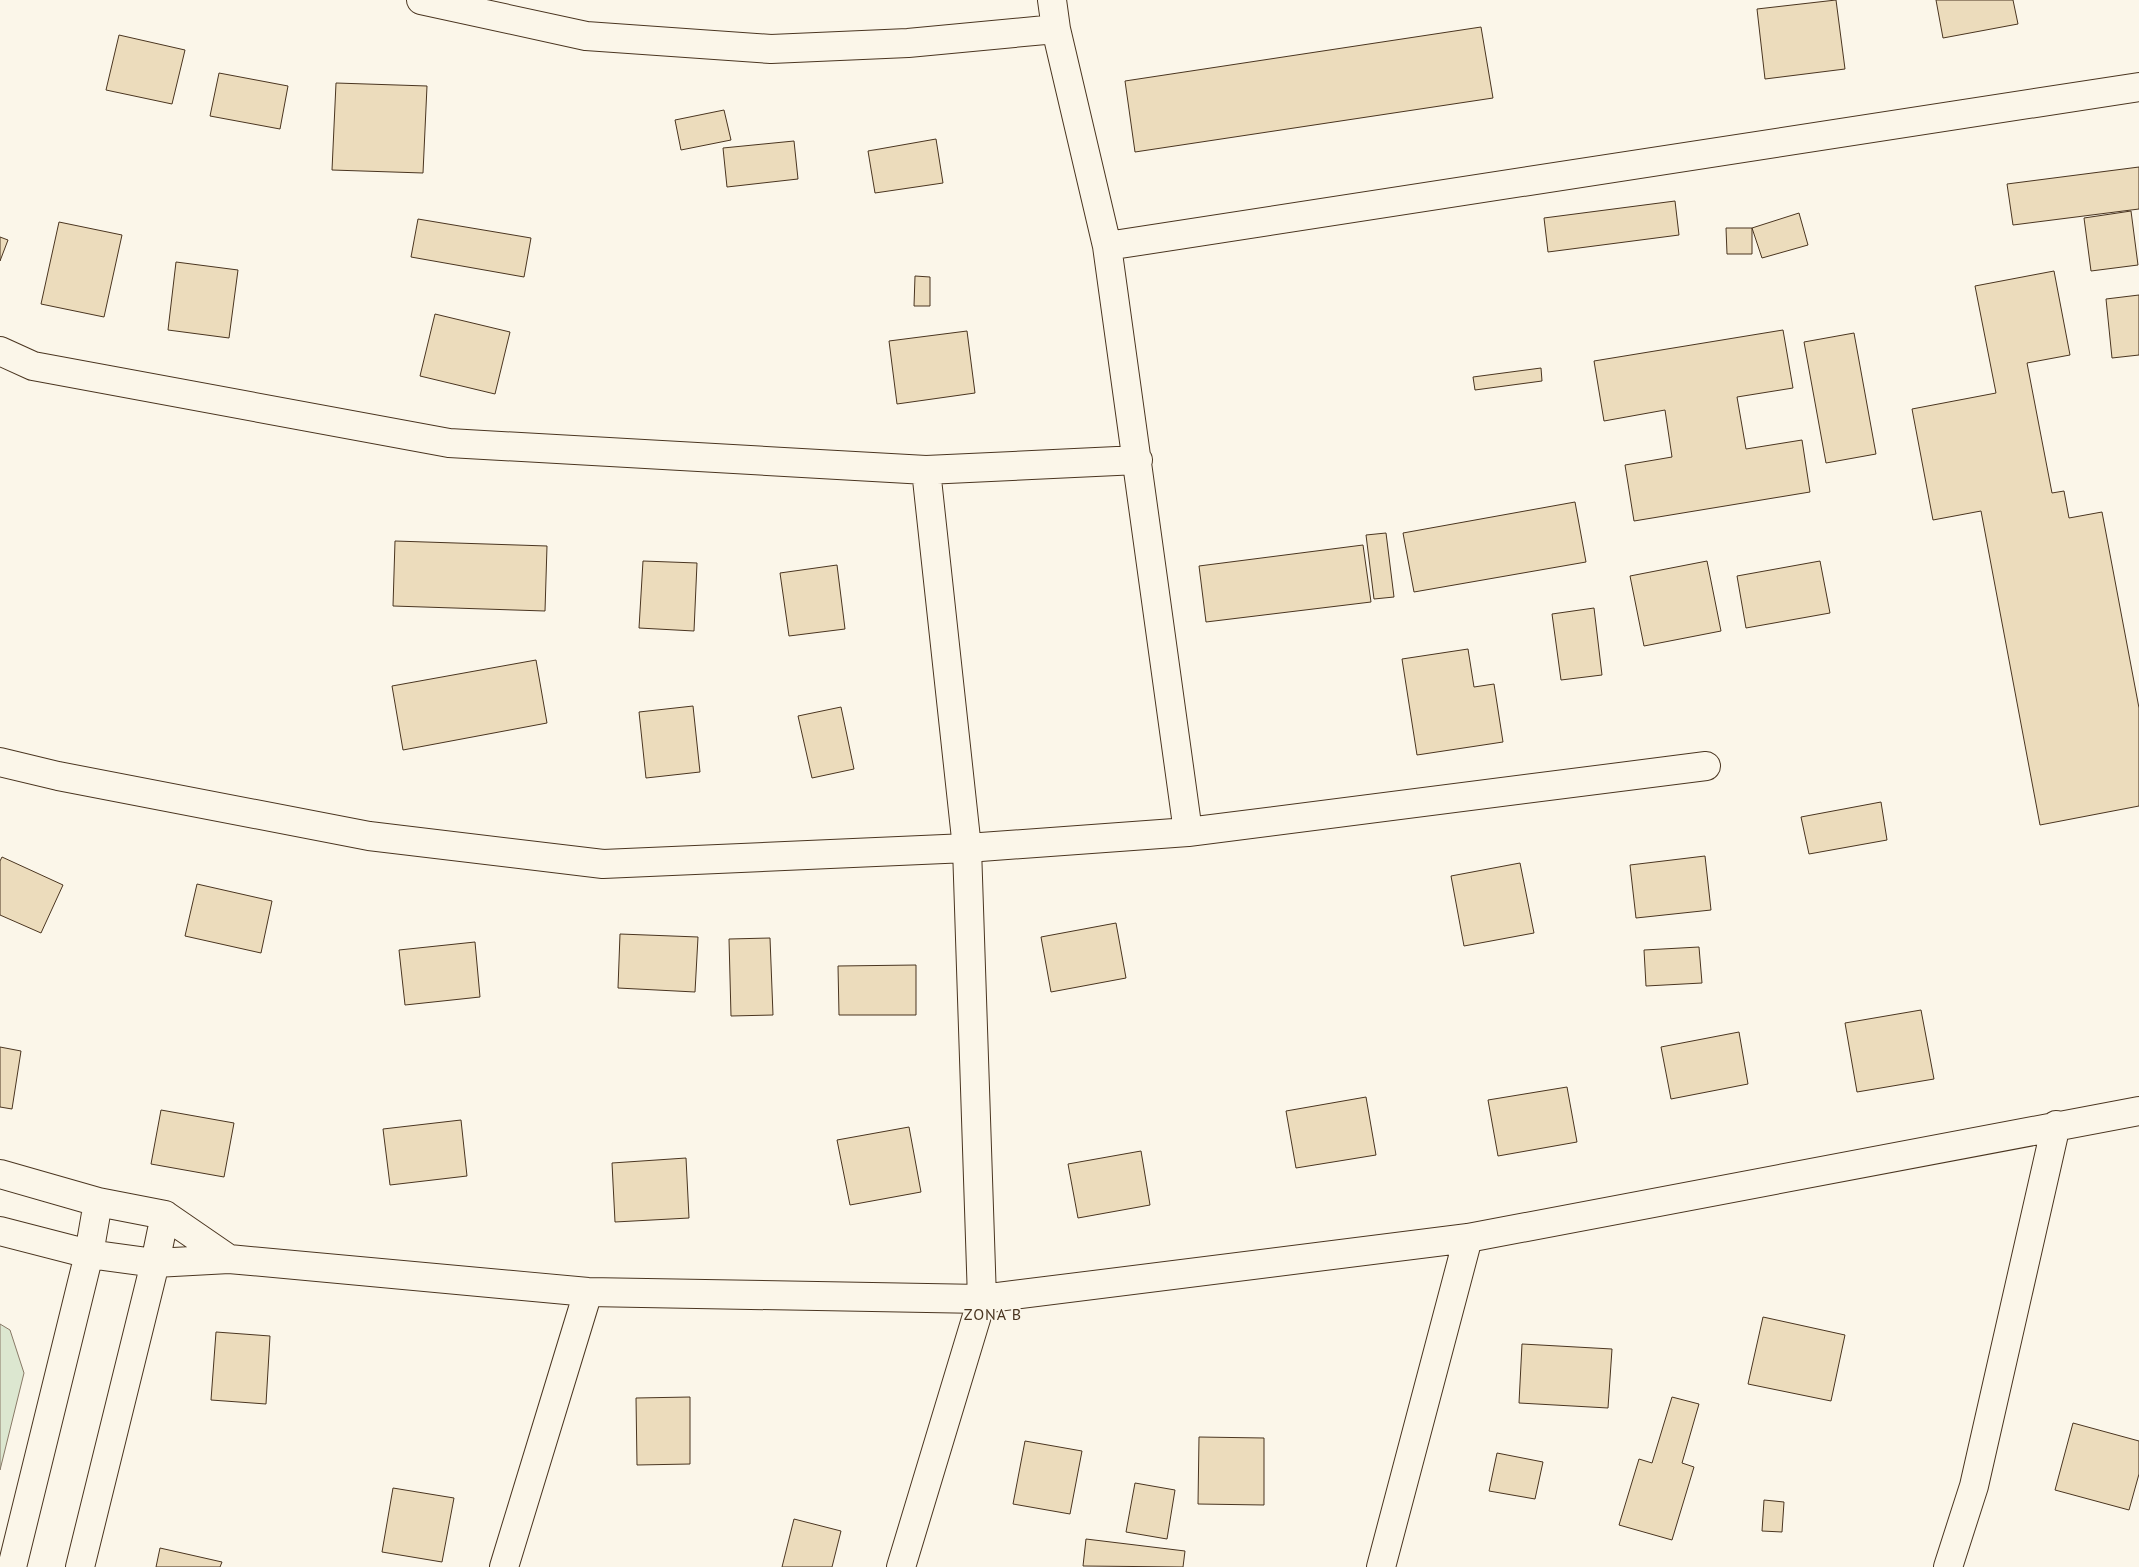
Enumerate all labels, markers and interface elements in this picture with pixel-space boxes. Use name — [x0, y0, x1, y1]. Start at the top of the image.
district label: ZONA B — [964, 1304, 1022, 1324]

